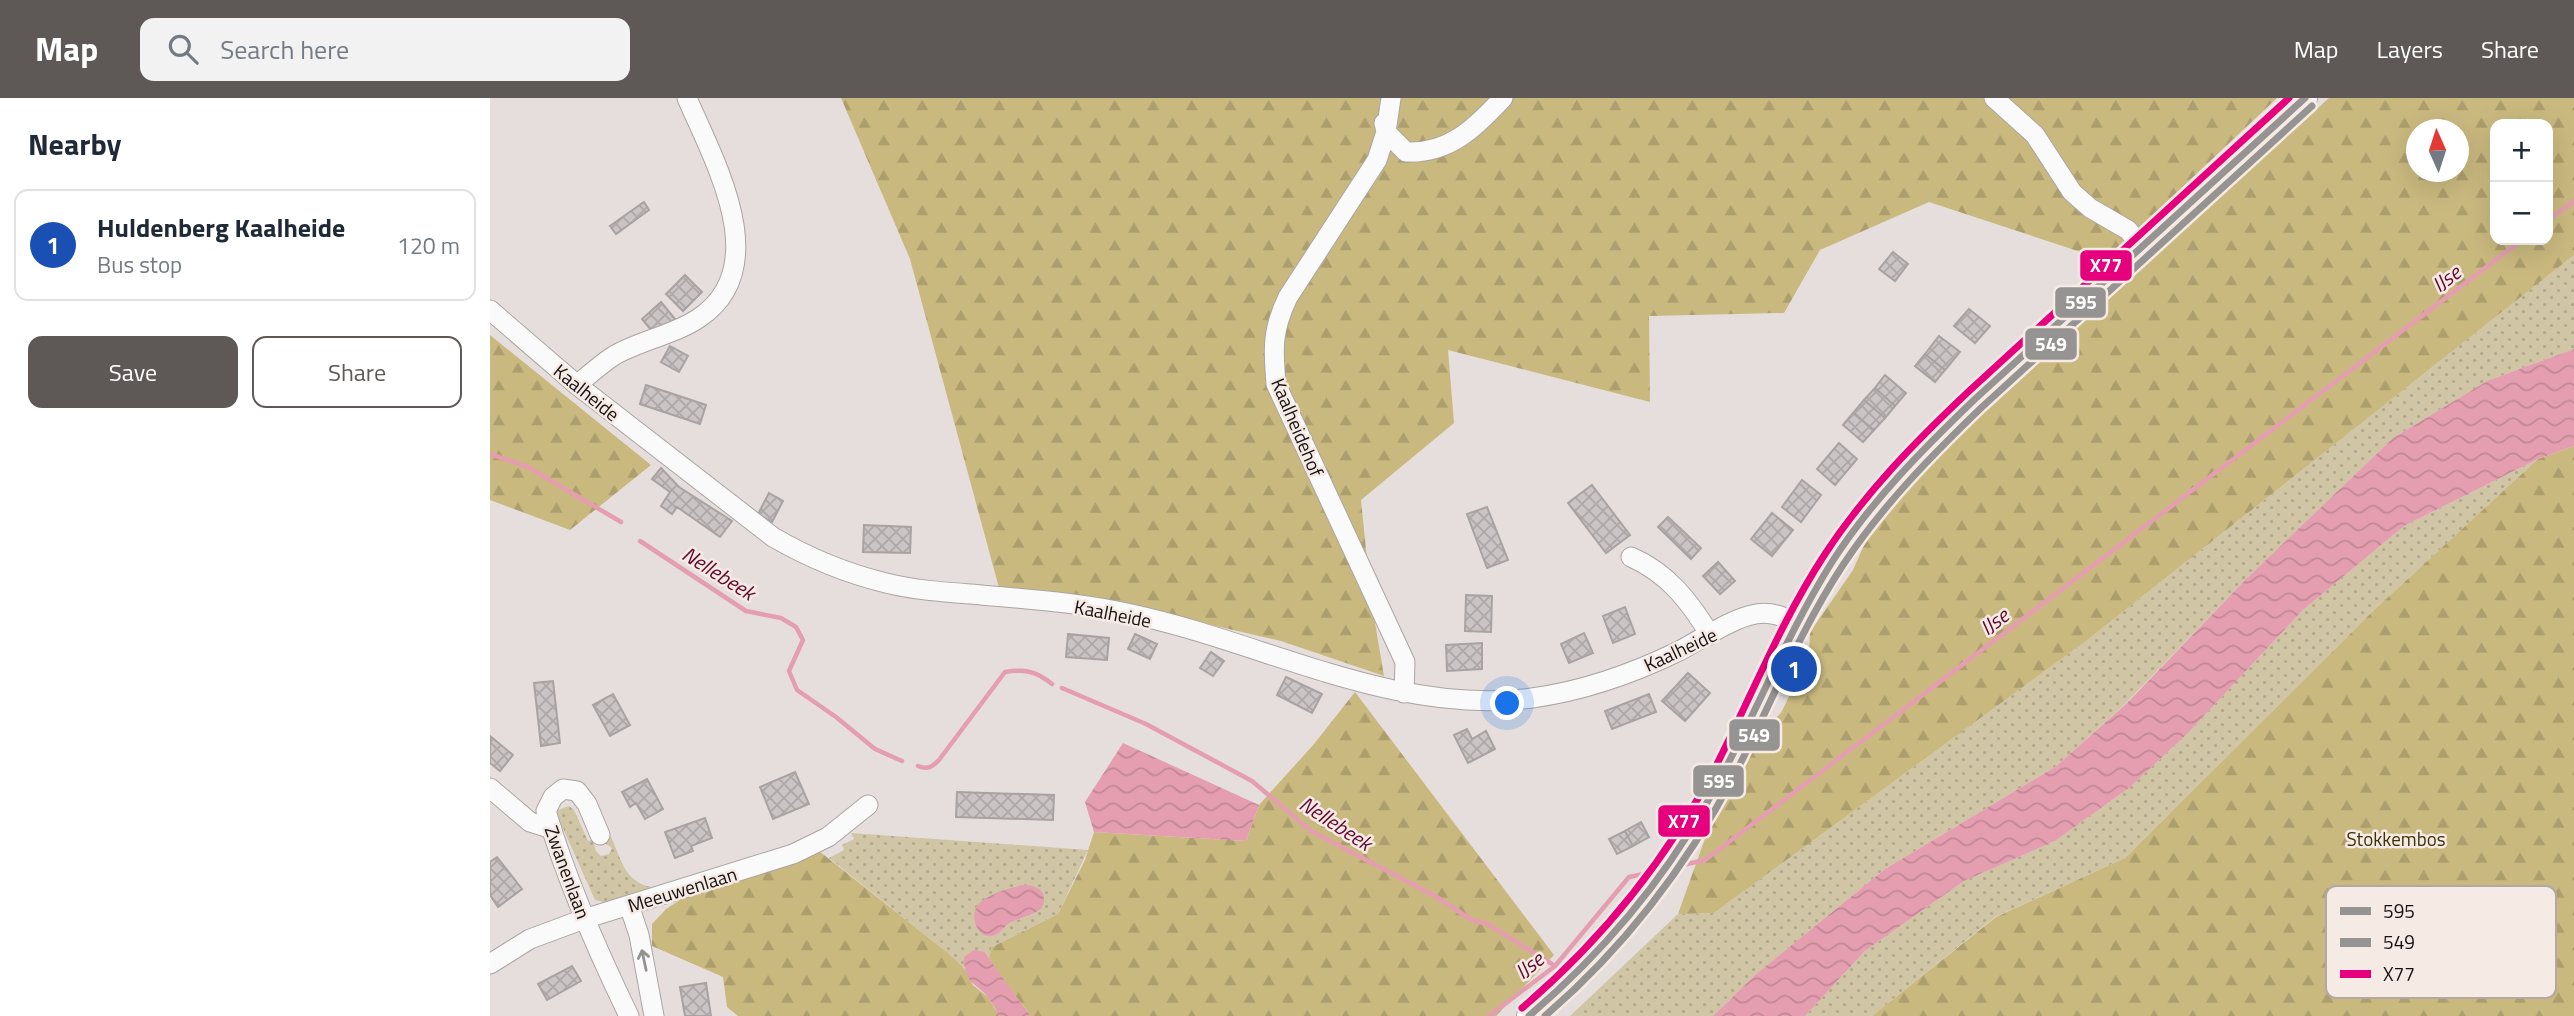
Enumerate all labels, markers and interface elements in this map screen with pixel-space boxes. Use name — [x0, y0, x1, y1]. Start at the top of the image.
search box — [140, 18, 630, 81]
text: Map — [35, 24, 98, 74]
icon: search — [164, 30, 202, 68]
text: Search here — [220, 30, 349, 69]
text: Map — [2294, 31, 2339, 67]
text: Layers — [2377, 31, 2443, 67]
text: Share — [2481, 31, 2539, 67]
north arrow — [2406, 119, 2469, 182]
map controls — [2490, 119, 2553, 245]
button: + — [2490, 119, 2553, 182]
text: Nearby — [28, 121, 121, 167]
button: − — [2490, 182, 2553, 245]
text: Huldenberg Kaalheide — [97, 208, 345, 247]
text: 1 — [47, 228, 59, 263]
text: 120 m — [397, 228, 460, 263]
text: Bus stop — [97, 247, 182, 282]
line badge: X77 — [2079, 249, 2133, 282]
text: X77 — [2090, 250, 2122, 279]
water label: IJse — [2425, 256, 2468, 300]
line badge: 595 — [2054, 286, 2107, 319]
text: 595 — [2065, 287, 2097, 316]
line badge: 549 — [2024, 327, 2078, 361]
text: 549 — [2035, 329, 2067, 358]
button: Save — [28, 336, 238, 408]
button: Share — [252, 336, 462, 408]
street label: Kaalheide — [548, 356, 626, 428]
street label: Kaalheidehof — [1264, 373, 1332, 481]
water label: Nellebeek — [676, 538, 764, 609]
street label: Kaalheide — [1072, 591, 1154, 635]
water label: IJse — [1973, 599, 2016, 643]
street label: Kaalheide — [1639, 619, 1721, 679]
pin: 1 — [1771, 643, 1817, 695]
your location — [1490, 686, 1524, 720]
line badge: 549 — [1728, 718, 1781, 752]
text: 549 — [1738, 720, 1770, 749]
line badge: 595 — [1692, 764, 1745, 798]
text: 595 — [1703, 766, 1735, 795]
water label: Nellebeek — [1293, 788, 1381, 860]
line badge: X77 — [1657, 804, 1711, 838]
text: X77 — [1668, 806, 1700, 835]
street label: Zwanenlaan — [538, 821, 598, 923]
park label: Stokkembos — [2346, 824, 2446, 853]
street label: Meeuwenlaan — [624, 859, 740, 919]
legend — [2326, 886, 2556, 998]
text: 595 — [2383, 896, 2415, 925]
text: 549 — [2383, 927, 2415, 956]
water label: IJse — [1508, 943, 1551, 987]
one-way arrow — [637, 949, 651, 972]
text: X77 — [2383, 959, 2415, 988]

